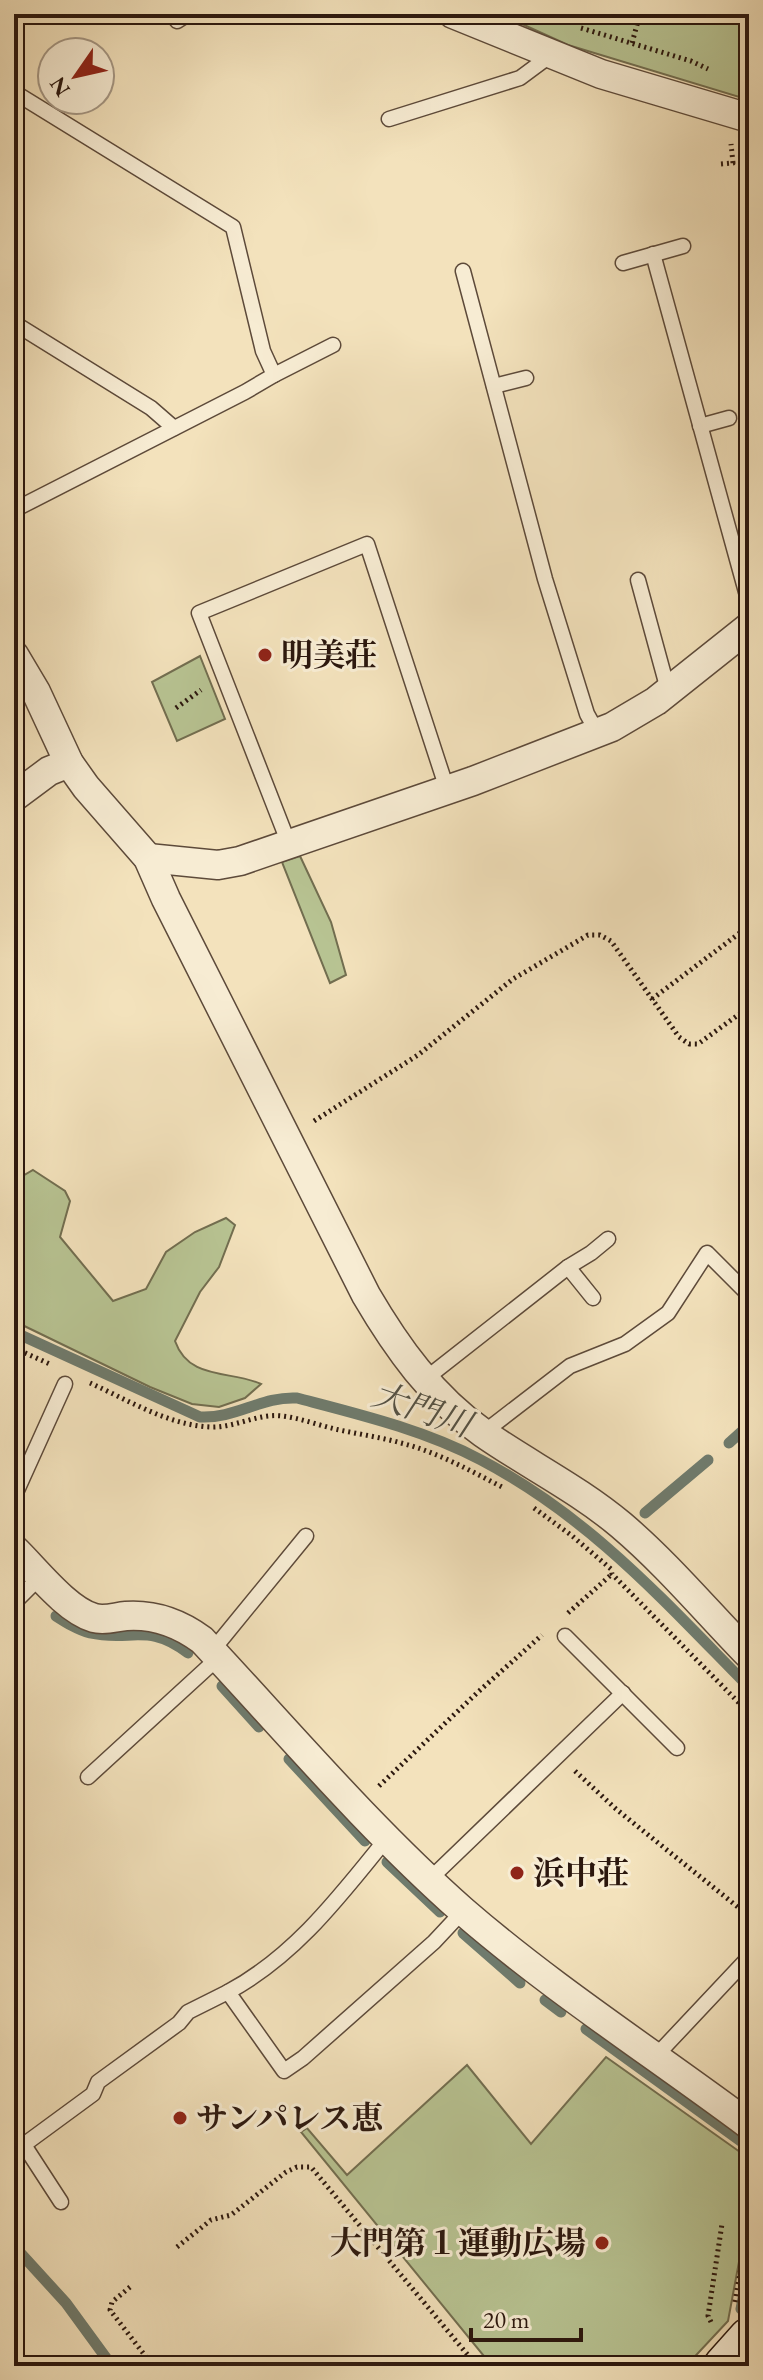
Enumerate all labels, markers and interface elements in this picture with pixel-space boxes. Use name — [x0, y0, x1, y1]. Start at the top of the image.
north arrow — [36, 36, 116, 116]
text: N — [43, 71, 77, 102]
place label: 明美荘 — [281, 634, 377, 676]
marker: 明美荘 — [256, 646, 274, 664]
water label: 大門川 — [367, 1372, 481, 1448]
place label: 浜中荘 — [533, 1852, 629, 1894]
marker: 浜中荘 — [508, 1864, 526, 1882]
place label: サンパレス恵 — [196, 2097, 383, 2139]
marker: サンパレス恵 — [171, 2109, 189, 2127]
place label: 大門第１運動広場 — [330, 2222, 586, 2264]
marker: 大門第１運動広場 — [593, 2234, 611, 2252]
scale bar — [471, 2292, 581, 2342]
text: 20 m — [483, 2304, 530, 2335]

